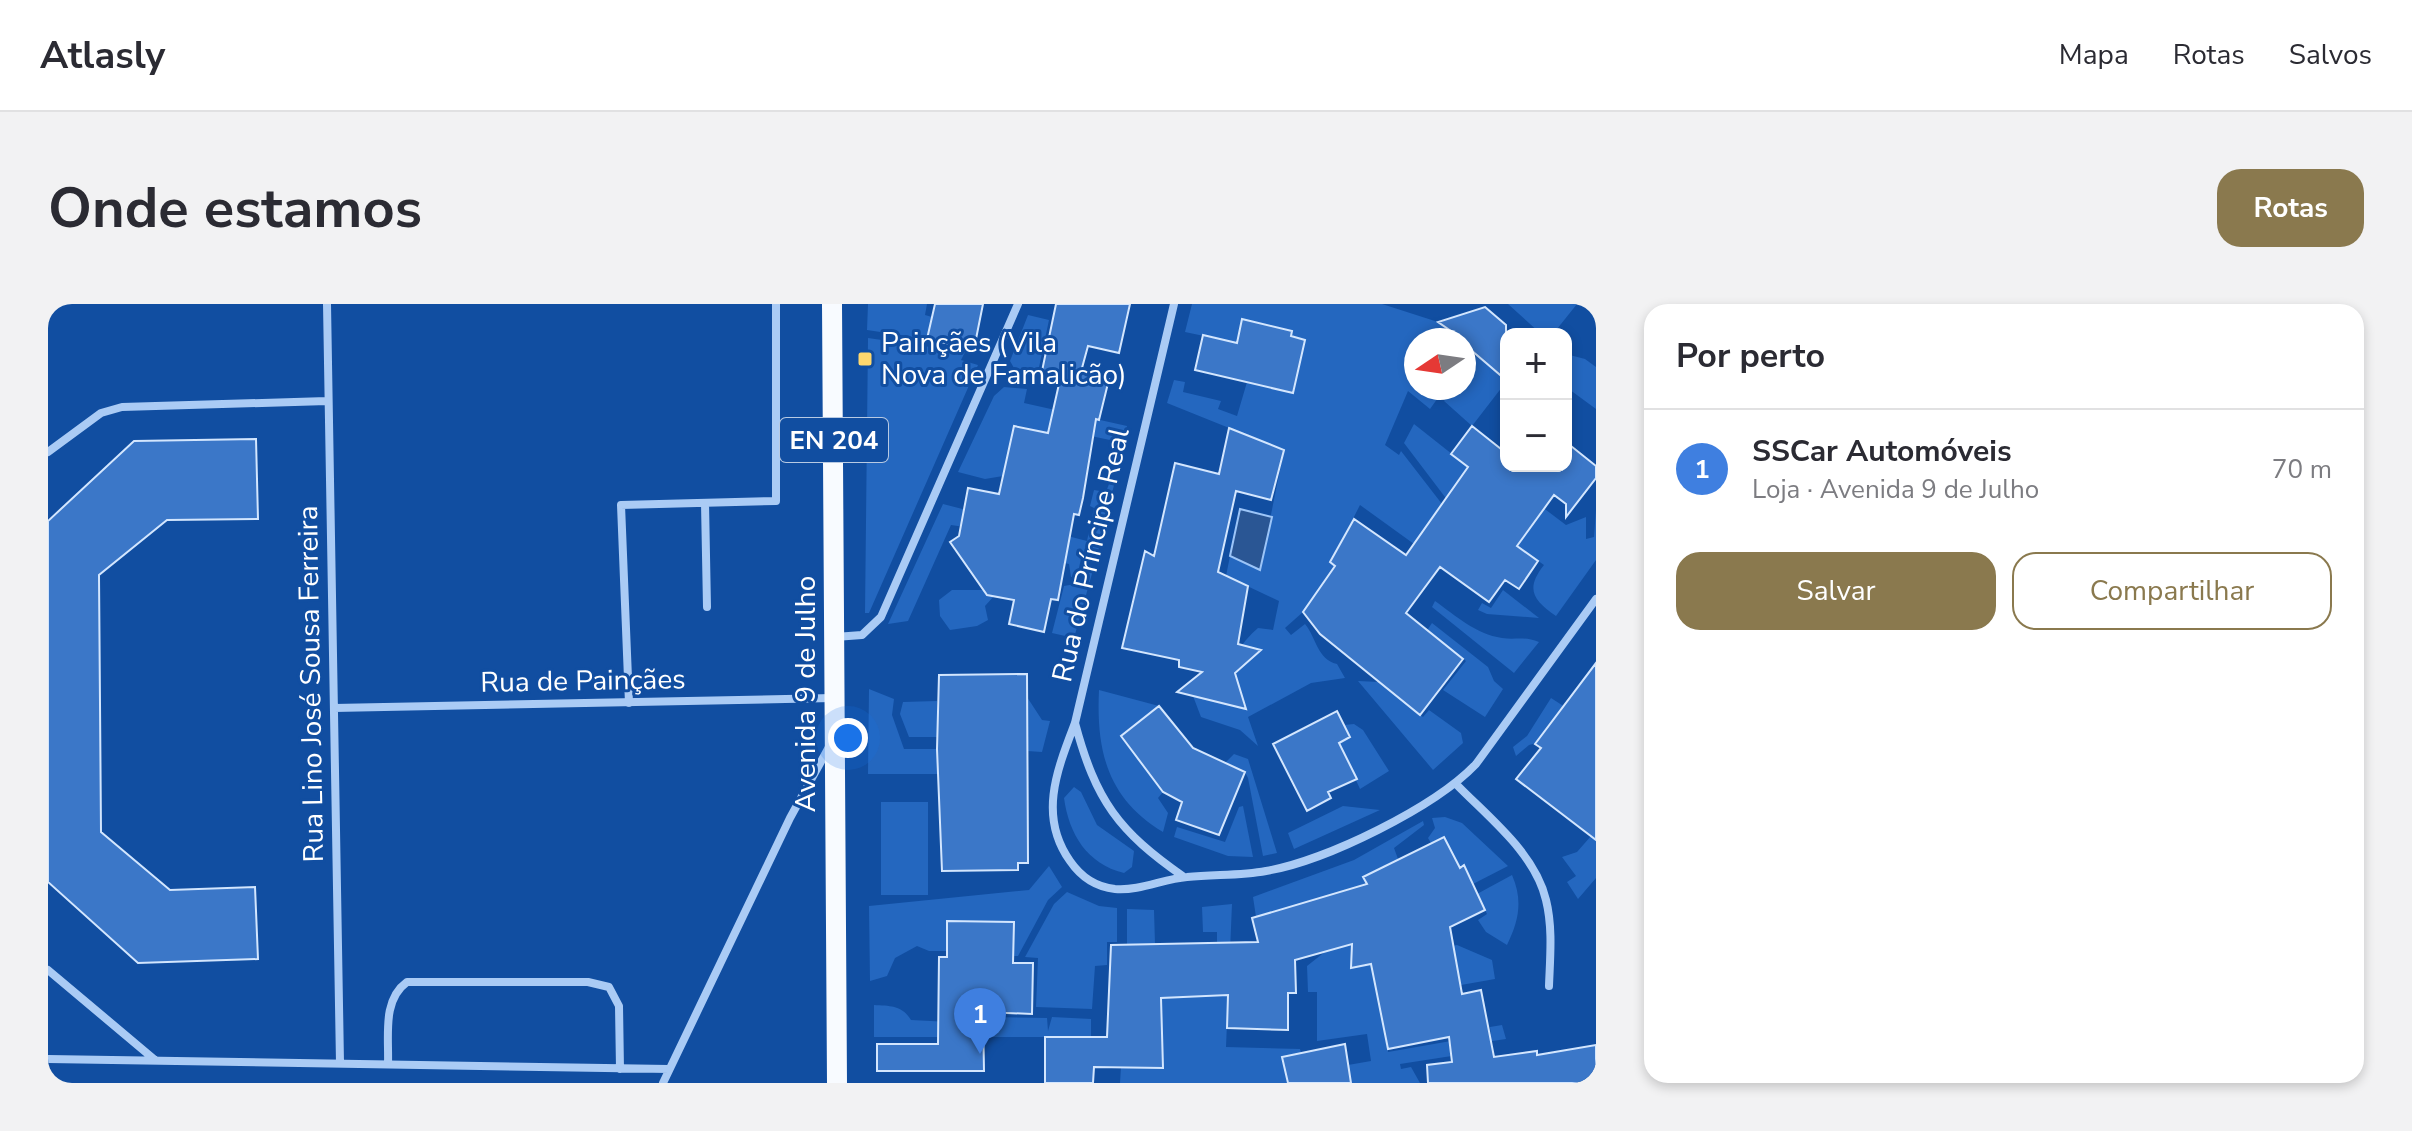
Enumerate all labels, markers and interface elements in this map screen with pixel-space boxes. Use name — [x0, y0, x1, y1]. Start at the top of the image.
text: Atlasly — [40, 30, 165, 81]
text: Mapa — [2059, 36, 2129, 74]
text: Rotas — [2173, 36, 2245, 74]
text: Salvos — [2289, 36, 2372, 74]
button: Rotas — [2217, 169, 2364, 247]
text: Onde estamos — [48, 170, 422, 247]
place label: Painçães (Vila Nova de Famalicão) — [881, 324, 1127, 394]
north arrow — [1404, 328, 1476, 400]
map controls — [1500, 328, 1572, 472]
button: + — [1500, 328, 1572, 400]
text: Por perto — [1676, 333, 1825, 379]
marker: Painçães (Vila Nova de Famalicão) — [856, 350, 874, 368]
button: − — [1500, 400, 1572, 472]
road number: EN 204 — [780, 418, 888, 462]
street label: Rua do Príncipe Real — [1043, 423, 1139, 686]
text: SSCar Automóveis — [1752, 431, 2012, 472]
text: 1 — [1694, 452, 1710, 487]
text: 70 m — [2272, 452, 2332, 487]
text: Loja · Avenida 9 de Julho — [1752, 472, 2039, 507]
street label: Rua Lino José Sousa Ferreira — [289, 505, 333, 863]
button: Salvar — [1676, 552, 1996, 630]
button: Compartilhar — [2012, 552, 2332, 630]
street label: Avenida 9 de Julho — [787, 576, 825, 812]
street label: Rua de Painçães — [480, 660, 686, 702]
your location — [828, 718, 868, 758]
pin: 1 — [954, 988, 1006, 1054]

